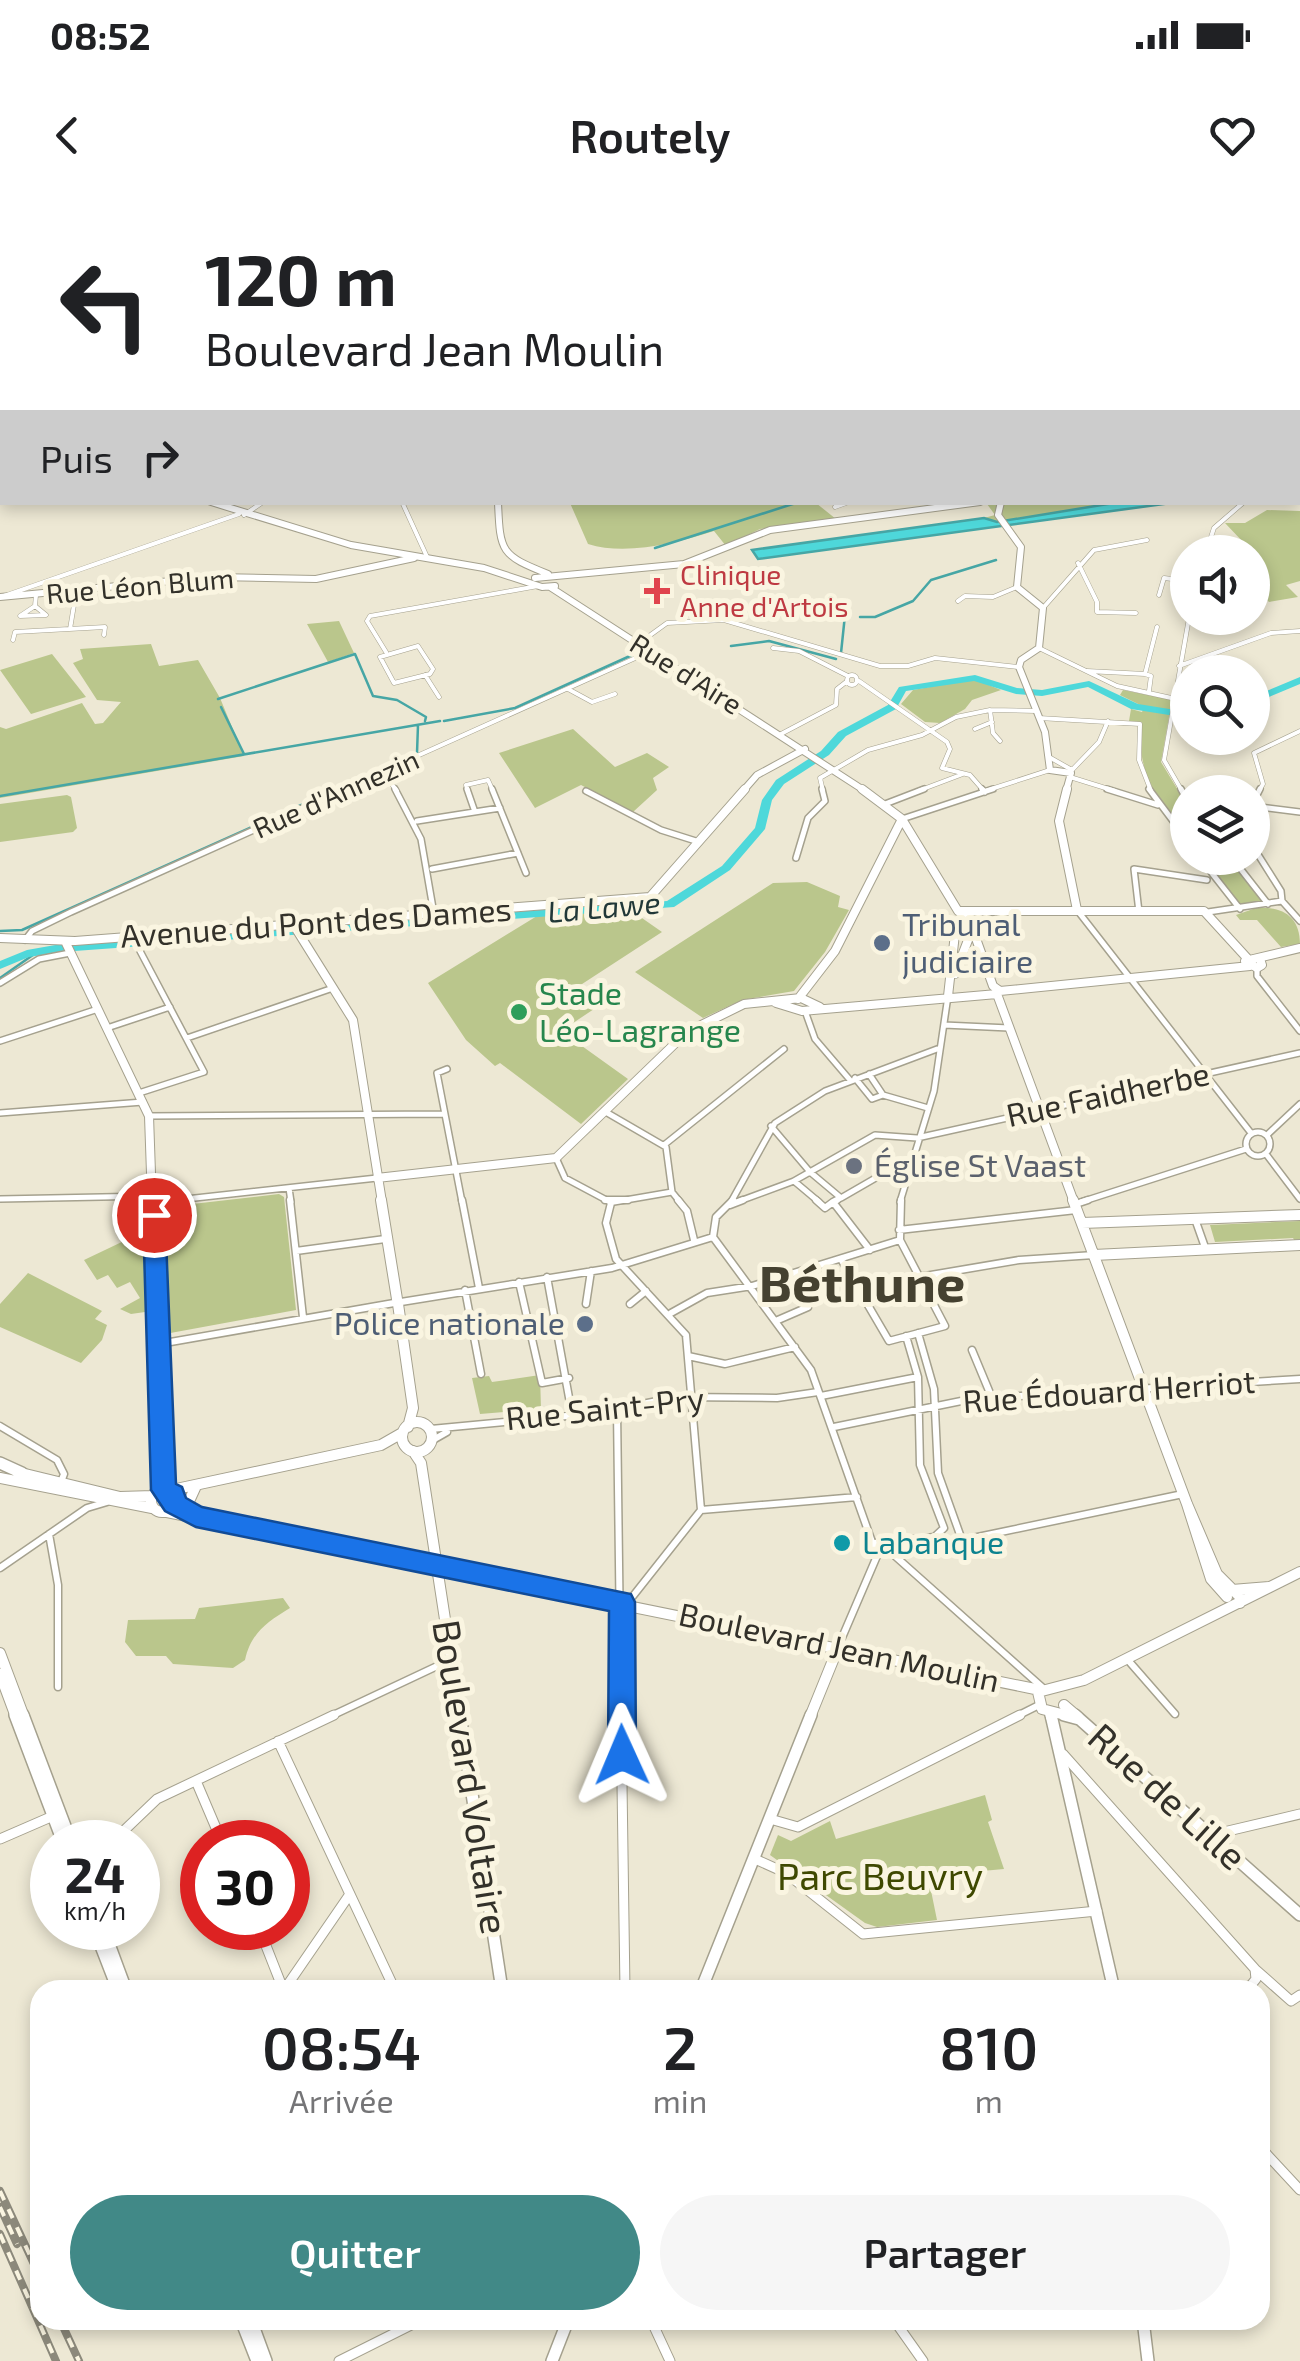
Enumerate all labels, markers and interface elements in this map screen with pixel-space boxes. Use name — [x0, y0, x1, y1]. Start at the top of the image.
text: 08:52 — [50, 12, 150, 58]
icon: back — [40, 108, 95, 163]
text: Routely — [569, 108, 731, 162]
icon: heart — [1205, 108, 1260, 163]
text: 120 m — [205, 236, 397, 320]
icon: left — [40, 240, 170, 370]
text: Boulevard Jean Moulin — [205, 321, 664, 375]
icon: right — [133, 430, 188, 485]
text: Puis — [40, 435, 113, 481]
map controls — [1170, 535, 1270, 875]
button: sound — [1170, 535, 1270, 635]
place label: Clinique Anne d'Artois — [680, 557, 848, 623]
street label: Rue Léon Blum — [45, 560, 235, 610]
marker: Clinique Anne d'Artois — [644, 578, 670, 604]
street label: Rue d'Aire — [624, 625, 749, 721]
button: search — [1170, 655, 1270, 755]
street label: Rue d'Annezin — [247, 741, 424, 845]
button: layers — [1170, 775, 1270, 875]
water label: La Lawe — [546, 883, 662, 929]
street label: Avenue du Pont des Dames — [119, 888, 513, 954]
place label: Tribunal judiciaire — [902, 904, 1033, 980]
marker: Tribunal judiciaire — [871, 932, 893, 954]
place label: Stade Léo-Lagrange — [539, 973, 741, 1048]
marker: Stade Léo-Lagrange — [508, 1001, 530, 1023]
street label: Rue Faidherbe — [1003, 1053, 1213, 1133]
place label: Église St Vaast — [874, 1145, 1086, 1183]
marker: Église St Vaast — [843, 1155, 865, 1177]
pin — [112, 1173, 197, 1258]
icon: arrive — [127, 1188, 182, 1243]
district label: Béthune — [759, 1250, 965, 1312]
place label: Police nationale — [334, 1303, 565, 1341]
marker: Police nationale — [574, 1313, 596, 1335]
street label: Rue Édouard Herriot — [961, 1361, 1256, 1419]
street label: Rue Saint-Pry — [504, 1378, 706, 1436]
place label: Labanque — [862, 1522, 1004, 1560]
marker: Labanque — [831, 1532, 853, 1554]
street label: Boulevard Jean Moulin — [676, 1594, 1003, 1699]
street label: Boulevard Voltaire — [424, 1616, 520, 1937]
position arrow — [570, 1703, 674, 1807]
street label: Rue de Lille — [1080, 1713, 1257, 1878]
speed limit sign: 30 — [180, 1820, 310, 1950]
text: 24 — [65, 1843, 125, 1903]
park label: Parc Beuvry — [777, 1852, 983, 1898]
text: km/h — [64, 1895, 126, 1925]
text: 08:54 — [262, 2010, 421, 2082]
text: 2 — [663, 2010, 697, 2082]
text: 810 — [939, 2010, 1038, 2082]
text: Arrivée — [289, 2081, 394, 2119]
text: min — [653, 2081, 707, 2119]
text: m — [975, 2081, 1003, 2119]
button: Quitter — [70, 2195, 640, 2310]
button: Partager — [660, 2195, 1230, 2310]

